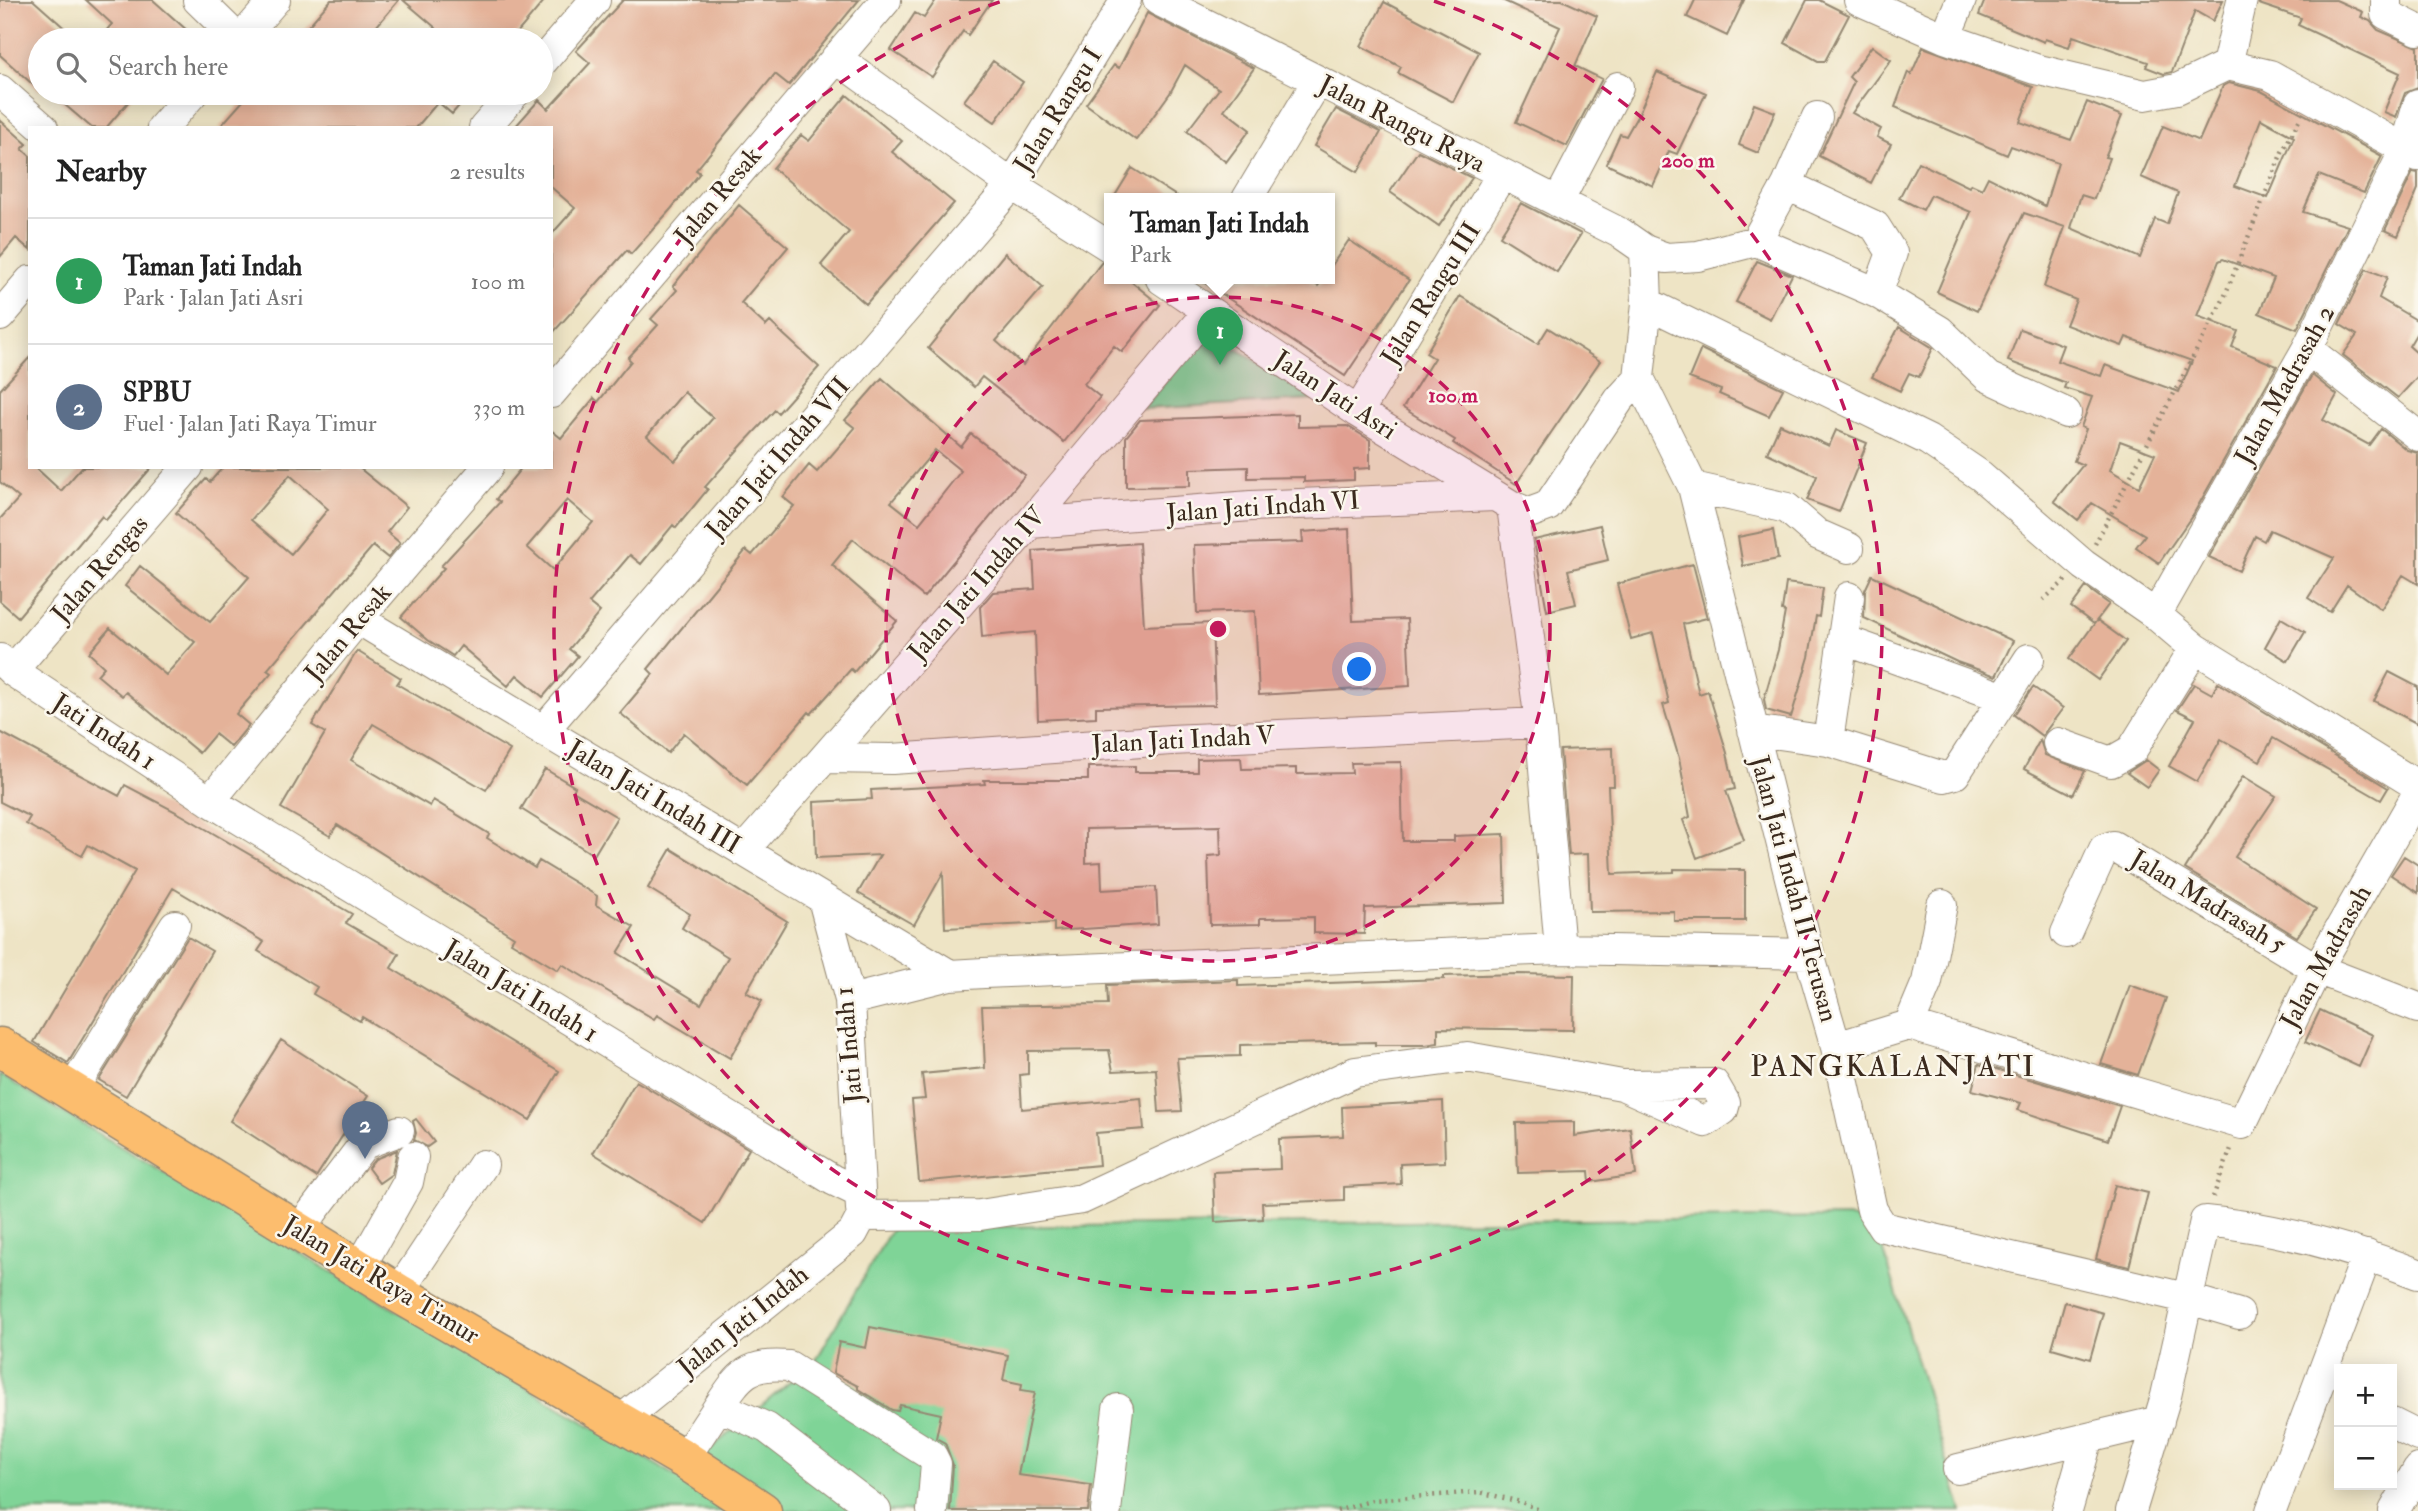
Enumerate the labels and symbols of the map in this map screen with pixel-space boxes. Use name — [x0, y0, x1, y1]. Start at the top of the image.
street label: Jalan Rangu I — [1006, 41, 1109, 180]
street label: Jalan Rangu Raya — [1312, 68, 1491, 180]
street label: Jalan Resak — [667, 140, 769, 252]
text: 200 m — [1662, 147, 1715, 174]
street label: Jalan Rangu III — [1374, 216, 1488, 372]
street label: Jalan Madrasah 2 — [2227, 300, 2342, 471]
pin: 1 — [1197, 307, 1243, 365]
street label: Jalan Jati Asri — [1267, 343, 1403, 447]
street label: Jalan Jati Indah VII — [698, 370, 857, 546]
text: 100 m — [1428, 382, 1479, 409]
street label: Jalan Jati Indah VI — [1164, 484, 1361, 530]
street label: Jalan Jati Indah IV — [901, 499, 1054, 668]
street label: Jalan Rengas — [44, 509, 155, 630]
street label: Jalan Resak — [297, 577, 399, 689]
centre of rings — [1206, 617, 1230, 641]
your location — [1342, 652, 1376, 686]
street label: Jati Indah 1 — [45, 686, 162, 777]
street label: Jalan Jati Indah V — [1090, 719, 1277, 761]
street label: Jalan Jati Indah III — [561, 732, 746, 861]
street label: Jalan Jati Indah II Terusan — [1743, 751, 1845, 1026]
street label: Jalan Madrasah 5 — [2124, 842, 2292, 961]
street label: Jalan Madrasah — [2273, 879, 2379, 1035]
street label: Jalan Jati Indah 1 — [437, 932, 604, 1050]
street label: Jati Indah 1 — [828, 985, 870, 1106]
district label: PANGKALANJATI — [1750, 1048, 2036, 1085]
pin: 2 — [342, 1101, 388, 1159]
street label: Jalan Jati Raya Timur — [276, 1208, 485, 1352]
street label: Jalan Jati Indah — [670, 1258, 815, 1384]

